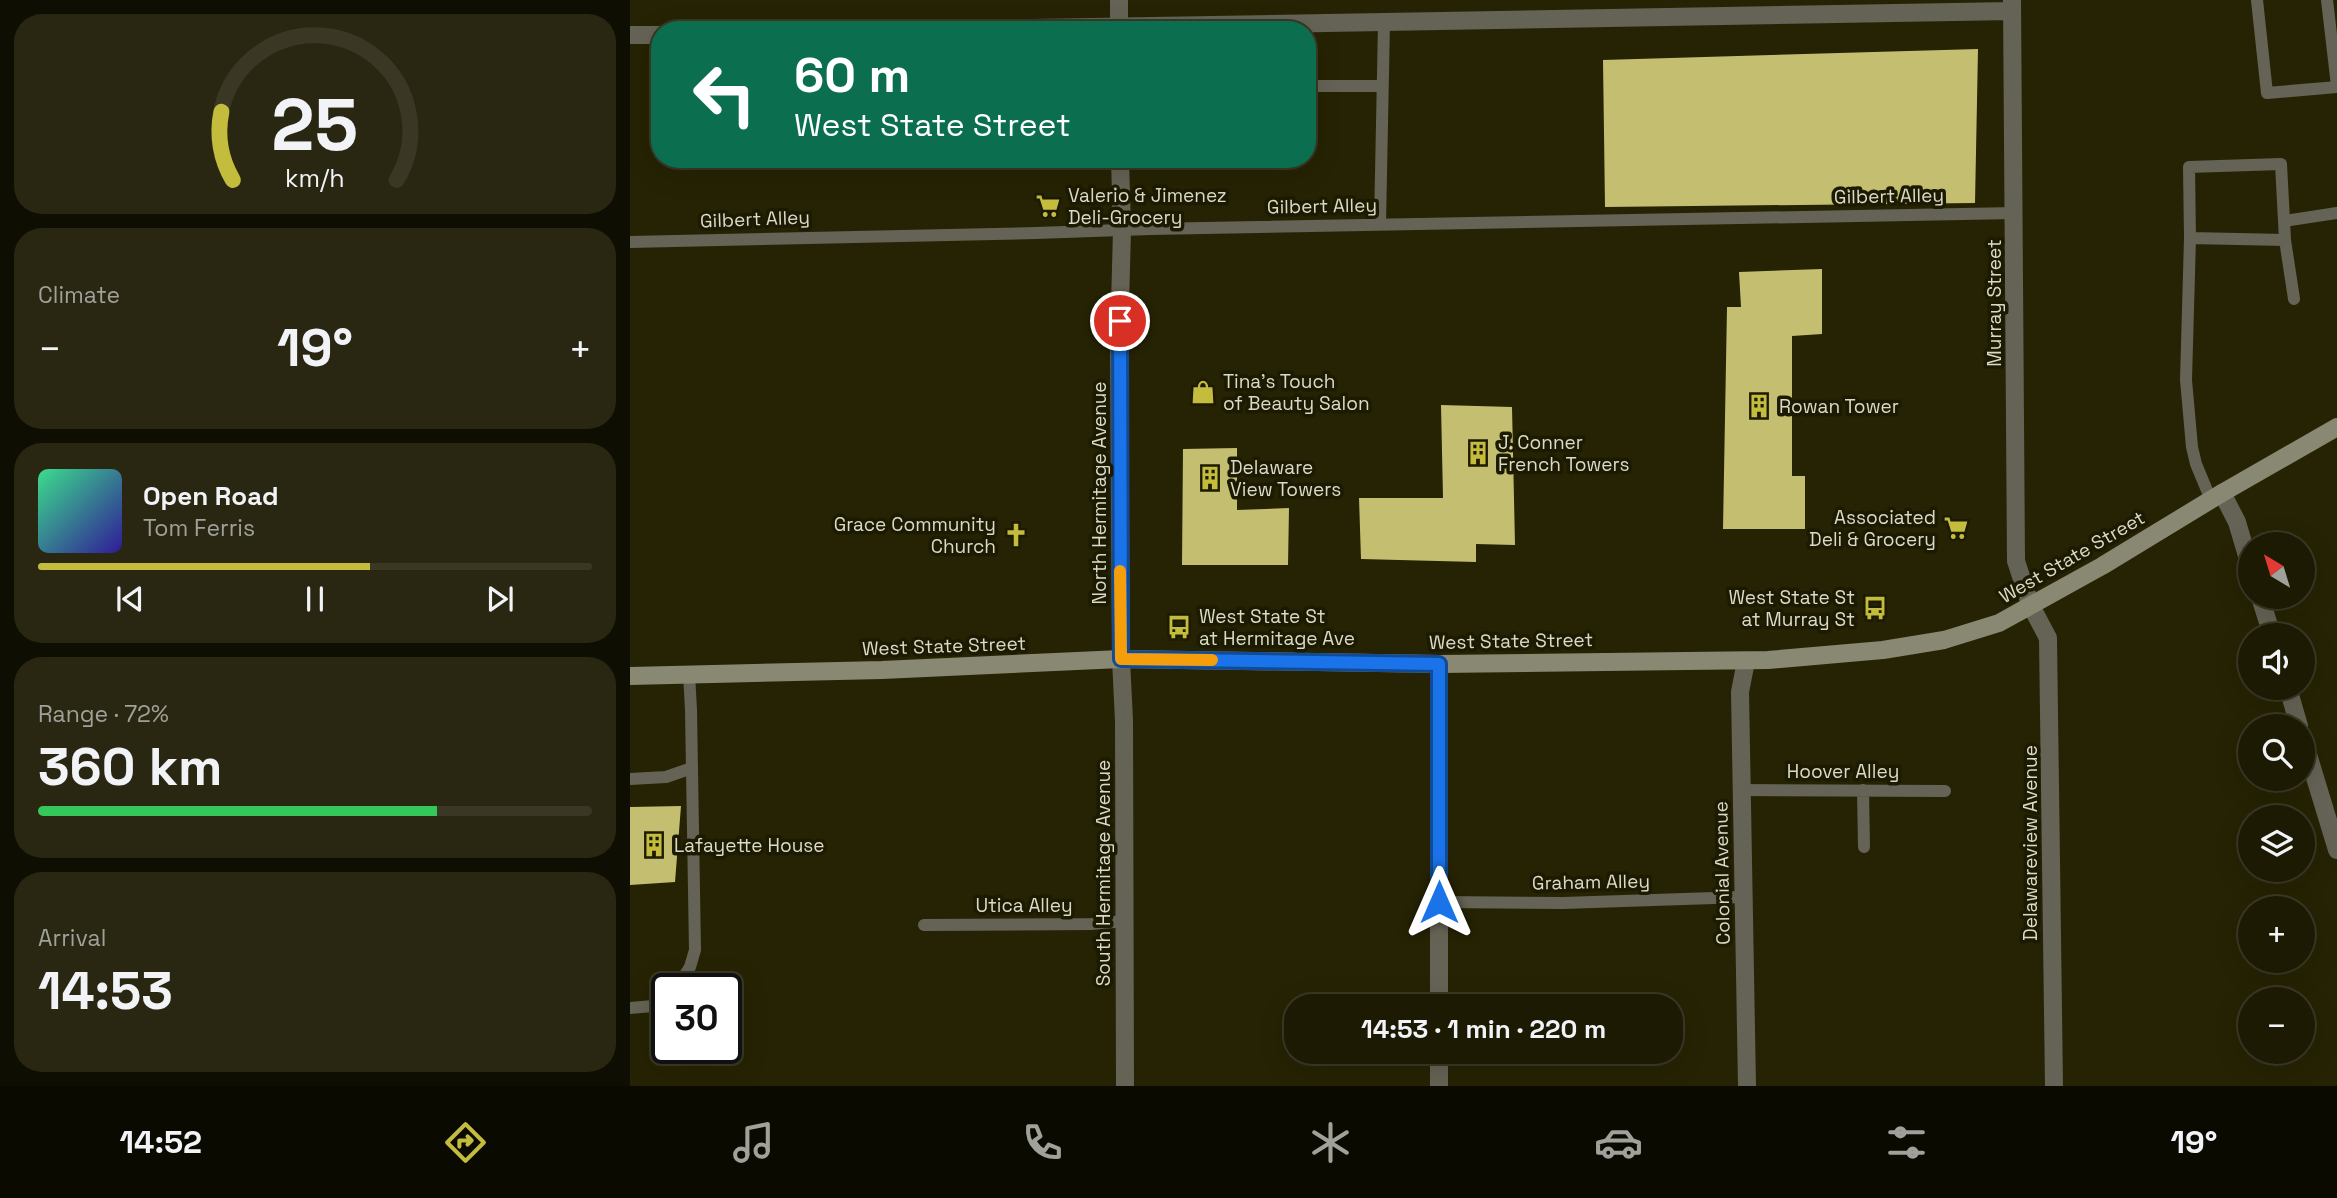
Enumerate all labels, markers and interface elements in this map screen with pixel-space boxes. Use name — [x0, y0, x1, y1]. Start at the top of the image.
text: 60 m — [794, 44, 910, 106]
icon: left — [679, 49, 770, 140]
text: 25 — [272, 79, 358, 172]
text: West State Street — [794, 105, 1071, 145]
text: km/h — [285, 162, 345, 194]
place label: Valerio & Jimenez Deli-Grocery — [1068, 183, 1227, 230]
street label: Gilbert Alley — [1834, 183, 1944, 209]
supermarket icon: Valerio & Jimenez Deli-Grocery — [1034, 192, 1062, 220]
street label: Gilbert Alley — [1267, 193, 1377, 219]
street label: Gilbert Alley — [700, 205, 810, 233]
street label: Murray Street — [1982, 239, 2007, 367]
text: Climate — [38, 280, 120, 310]
pin — [1090, 291, 1150, 351]
icon: arrive — [1101, 302, 1139, 340]
text: 19° — [277, 315, 353, 381]
text: − — [38, 325, 62, 373]
text: + — [568, 325, 592, 373]
place label: Tina's Touch of Beauty Salon — [1223, 369, 1370, 416]
shop icon: Tina's Touch of Beauty Salon — [1189, 378, 1217, 406]
street label: North Hermitage Avenue — [1087, 381, 1112, 605]
building icon: Rowan Tower — [1745, 392, 1773, 420]
place label: Rowan Tower — [1779, 394, 1899, 419]
place label: J. Conner French Towers — [1498, 430, 1629, 477]
building icon: J. Conner French Towers — [1464, 439, 1492, 467]
place label: Delaware View Towers — [1230, 455, 1341, 502]
building icon: Delaware View Towers — [1196, 464, 1224, 492]
text: Open Road — [143, 479, 279, 513]
place label: Associated Deli & Grocery — [1809, 505, 1936, 552]
street label: West State Street — [1995, 505, 2149, 609]
place label: Grace Community Church — [834, 512, 996, 559]
text: Tom Ferris — [143, 513, 255, 543]
supermarket icon: Associated Deli & Grocery — [1942, 514, 1970, 542]
church icon: Grace Community Church — [1002, 521, 1030, 549]
north arrow — [2238, 532, 2315, 609]
map controls — [2238, 532, 2315, 1064]
icon: previous — [111, 580, 149, 618]
icon: pause — [296, 580, 334, 618]
icon: next — [481, 580, 519, 618]
place label: West State St at Murray St — [1728, 585, 1855, 632]
bus stop icon: West State St at Murray St — [1861, 594, 1889, 622]
place label: West State St at Hermitage Ave — [1199, 604, 1355, 651]
bus stop icon: West State St at Hermitage Ave — [1165, 613, 1193, 641]
button: sound — [2238, 623, 2315, 700]
street label: West State Street — [1429, 627, 1593, 655]
street label: West State Street — [861, 631, 1027, 661]
text: Range · 72% — [38, 699, 169, 729]
button: search — [2238, 714, 2315, 791]
text: 360 km — [38, 734, 222, 800]
street label: Delawareview Avenue — [2018, 745, 2043, 941]
street label: Hoover Alley — [1787, 759, 1899, 784]
street label: South Hermitage Avenue — [1091, 760, 1116, 986]
street label: Colonial Avenue — [1708, 801, 1736, 945]
button: layers — [2238, 805, 2315, 882]
building icon: Lafayette House — [640, 831, 668, 859]
place label: Lafayette House — [674, 833, 825, 858]
position arrow — [1402, 865, 1476, 939]
street label: Graham Alley — [1532, 868, 1650, 896]
street label: Utica Alley — [975, 893, 1073, 918]
button: + — [2238, 896, 2315, 973]
text: Arrival — [38, 923, 106, 953]
text: 14:53 — [38, 958, 173, 1024]
speed limit sign: 30 — [651, 973, 742, 1064]
button: − — [2238, 987, 2315, 1064]
text: 14:53 · 1 min · 220 m — [1361, 1012, 1606, 1046]
icon: directions — [441, 1118, 490, 1167]
icon: music — [729, 1118, 778, 1167]
icon: phone — [1018, 1118, 1067, 1167]
icon: climate — [1306, 1118, 1355, 1167]
icon: car — [1594, 1118, 1643, 1167]
icon: filters — [1882, 1118, 1931, 1167]
text: 14:52 — [120, 1122, 202, 1162]
text: 19° — [2170, 1122, 2217, 1162]

